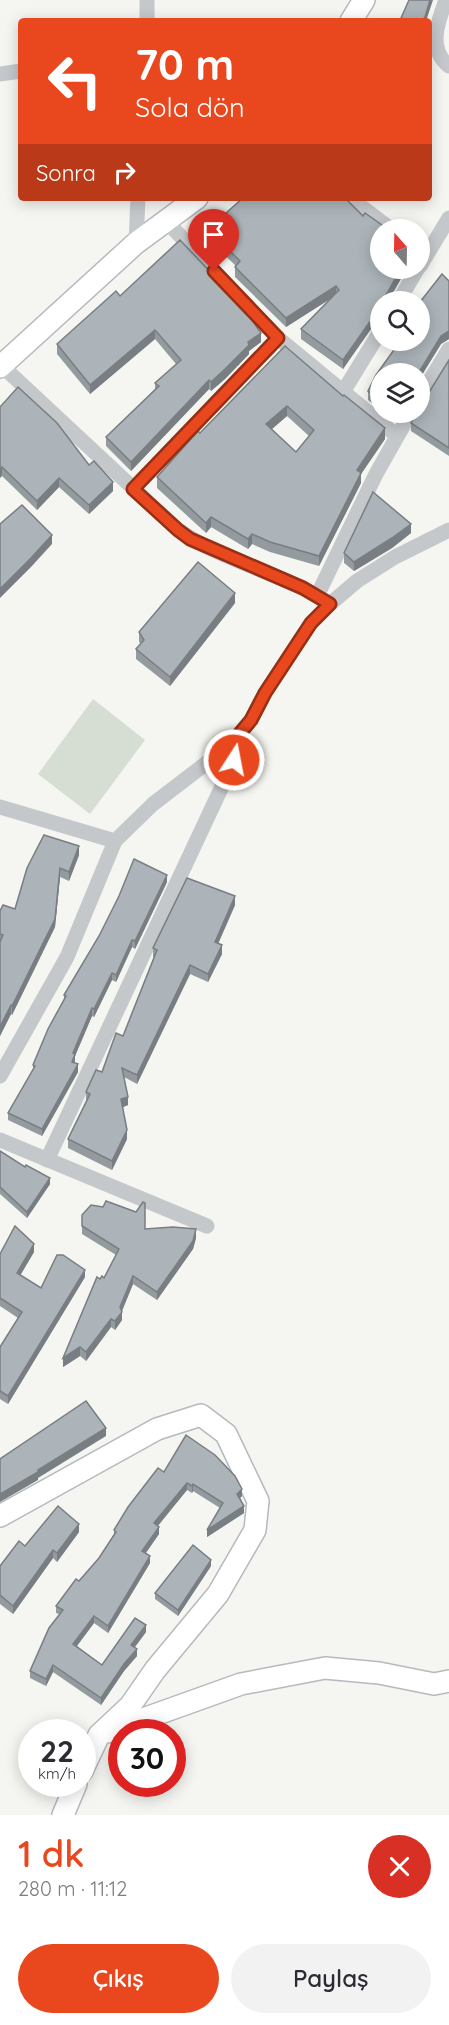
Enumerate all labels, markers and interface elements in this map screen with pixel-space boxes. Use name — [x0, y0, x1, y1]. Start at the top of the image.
text: 70 m — [135, 38, 234, 91]
icon: left — [36, 42, 114, 120]
text: Sola dön — [135, 90, 245, 124]
icon: right — [108, 156, 141, 189]
text: Sonra — [36, 159, 96, 187]
pin — [188, 209, 239, 271]
icon: arrive — [197, 218, 230, 251]
north arrow — [370, 219, 430, 279]
map controls — [370, 219, 430, 423]
button: search — [370, 291, 430, 351]
button: layers — [370, 363, 430, 423]
position arrow — [202, 728, 266, 792]
speed limit sign: 30 — [108, 1719, 186, 1797]
text: 22 — [40, 1732, 74, 1770]
text: km/h — [38, 1764, 76, 1783]
text: 1 dk — [18, 1831, 84, 1876]
button: close — [368, 1835, 431, 1898]
text: 280 m · 11:12 — [18, 1876, 127, 1901]
button: Çıkış — [18, 1944, 219, 2013]
button: Paylaş — [231, 1944, 431, 2013]

